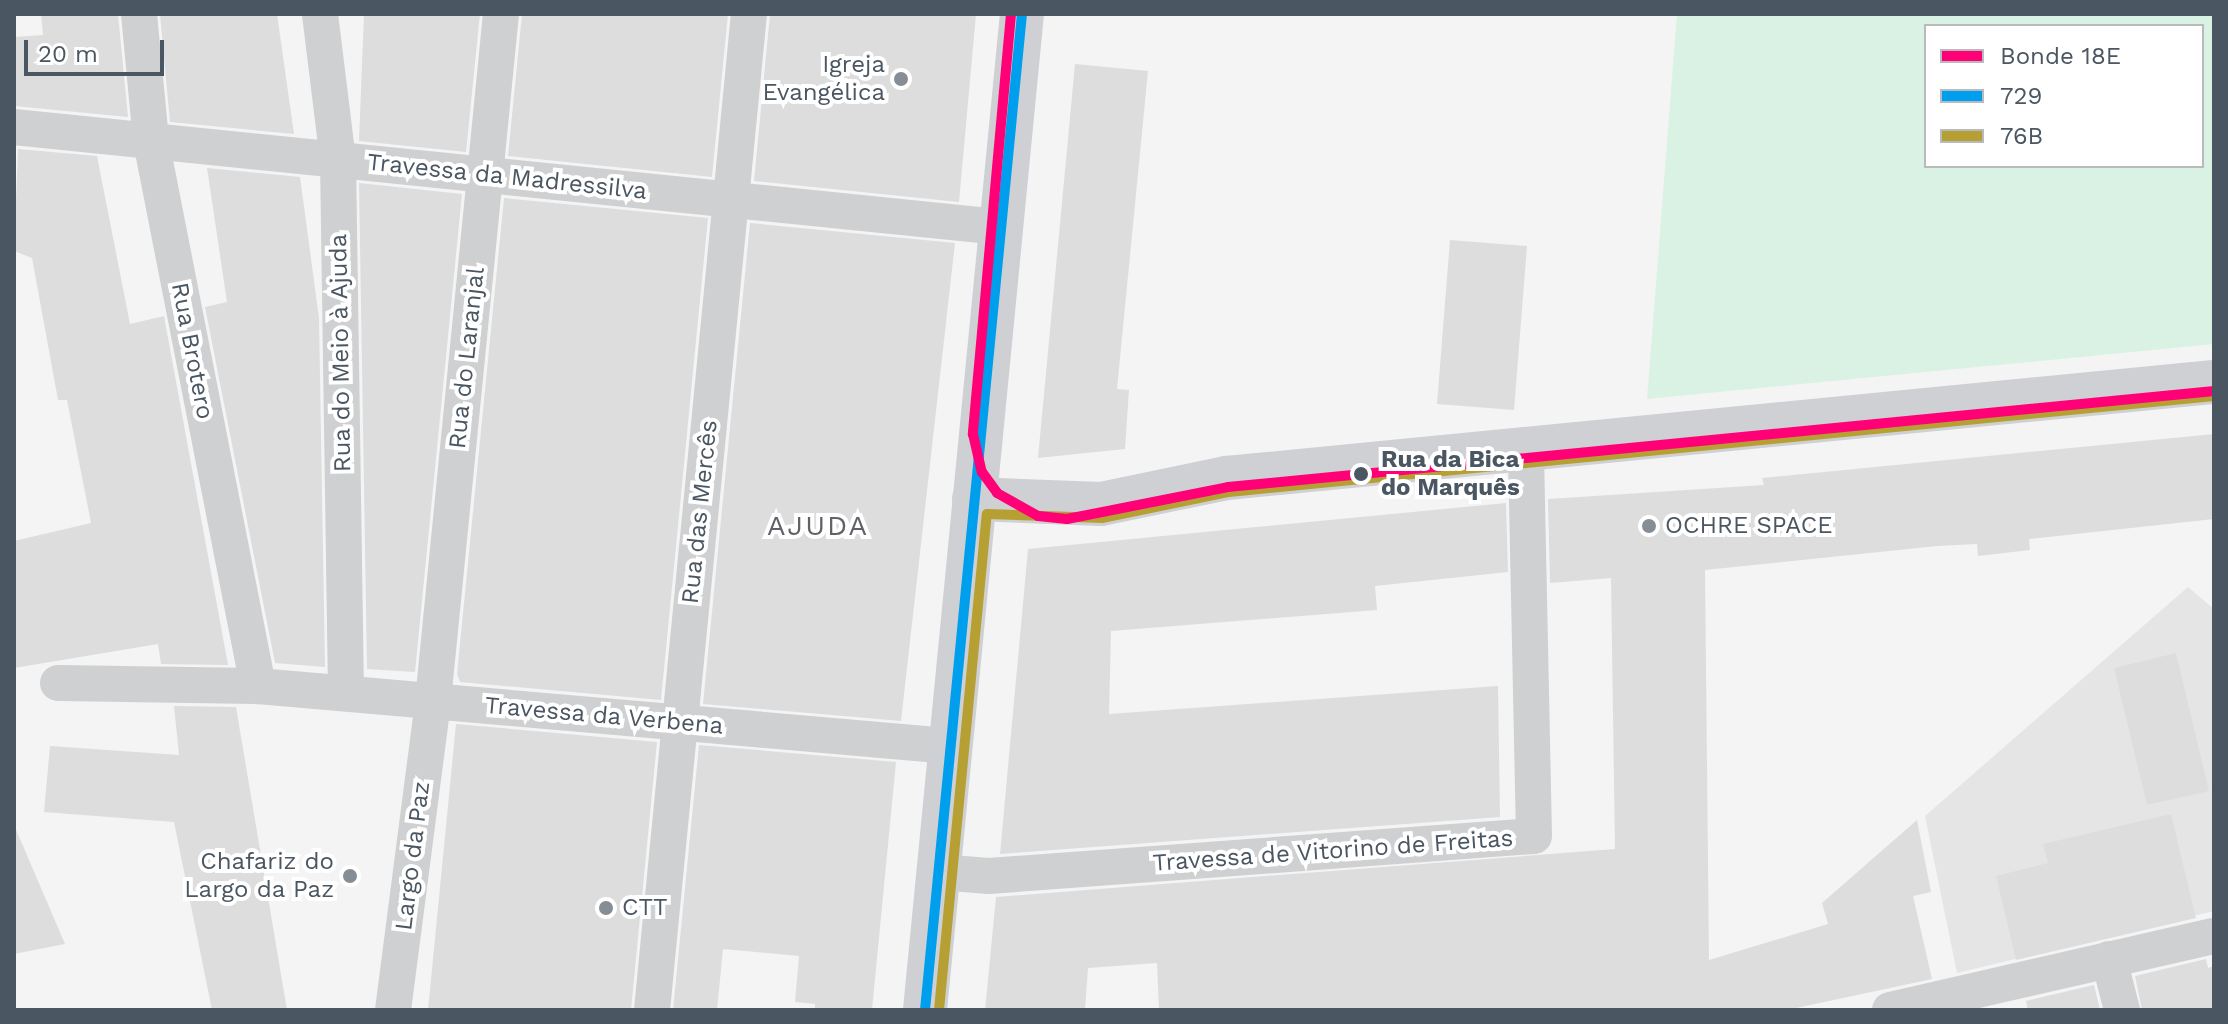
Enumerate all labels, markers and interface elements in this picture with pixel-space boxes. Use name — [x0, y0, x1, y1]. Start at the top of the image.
scale bar — [28, 24, 168, 74]
legend — [1924, 24, 2204, 168]
text: 20 m — [38, 40, 98, 68]
text: Bonde 18E — [2000, 42, 2121, 70]
place label: Igreja Evangélica — [762, 51, 885, 107]
marker: Igreja Evangélica — [892, 70, 910, 88]
text: 729 — [2000, 82, 2042, 110]
text: 76B — [2000, 122, 2043, 150]
street label: Travessa da Madressilva — [365, 148, 649, 206]
street label: Rua do Meio à Ajuda — [325, 233, 357, 473]
street label: Rua do Laranjal — [443, 265, 491, 451]
street label: Rua Brotero — [165, 280, 219, 422]
street label: Rua das Mercês — [676, 418, 724, 606]
place label: Rua da Bica do Marquês — [1381, 446, 1520, 502]
marker: Rua da Bica do Marquês — [1348, 461, 1374, 487]
district label: AJUDA — [767, 509, 869, 543]
place label: OCHRE SPACE — [1665, 512, 1832, 540]
marker: OCHRE SPACE — [1640, 517, 1658, 535]
street label: Travessa da Verbena — [483, 691, 725, 741]
street label: Largo da Paz — [390, 780, 436, 932]
street label: Travessa de Vitorino de Freitas — [1151, 824, 1515, 878]
place label: Chafariz do Largo da Paz — [184, 848, 334, 904]
marker: Chafariz do Largo da Paz — [341, 867, 359, 885]
place label: CTT — [622, 894, 667, 922]
marker: CTT — [597, 899, 615, 917]

